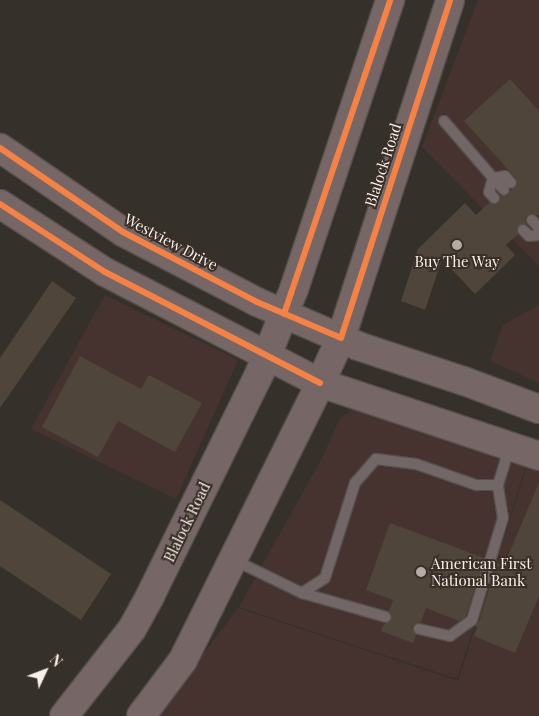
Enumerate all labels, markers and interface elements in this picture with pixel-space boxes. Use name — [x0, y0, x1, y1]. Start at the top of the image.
street label: Blalock Road — [361, 121, 405, 209]
street label: Westview Drive — [121, 210, 221, 274]
marker: Buy The Way — [451, 239, 463, 251]
place label: Buy The Way — [414, 253, 500, 271]
street label: Blalock Road — [160, 479, 214, 565]
place label: American First National Bank — [431, 554, 531, 589]
marker: American First National Bank — [415, 566, 427, 578]
north arrow — [20, 646, 70, 696]
text: N — [46, 650, 67, 671]

